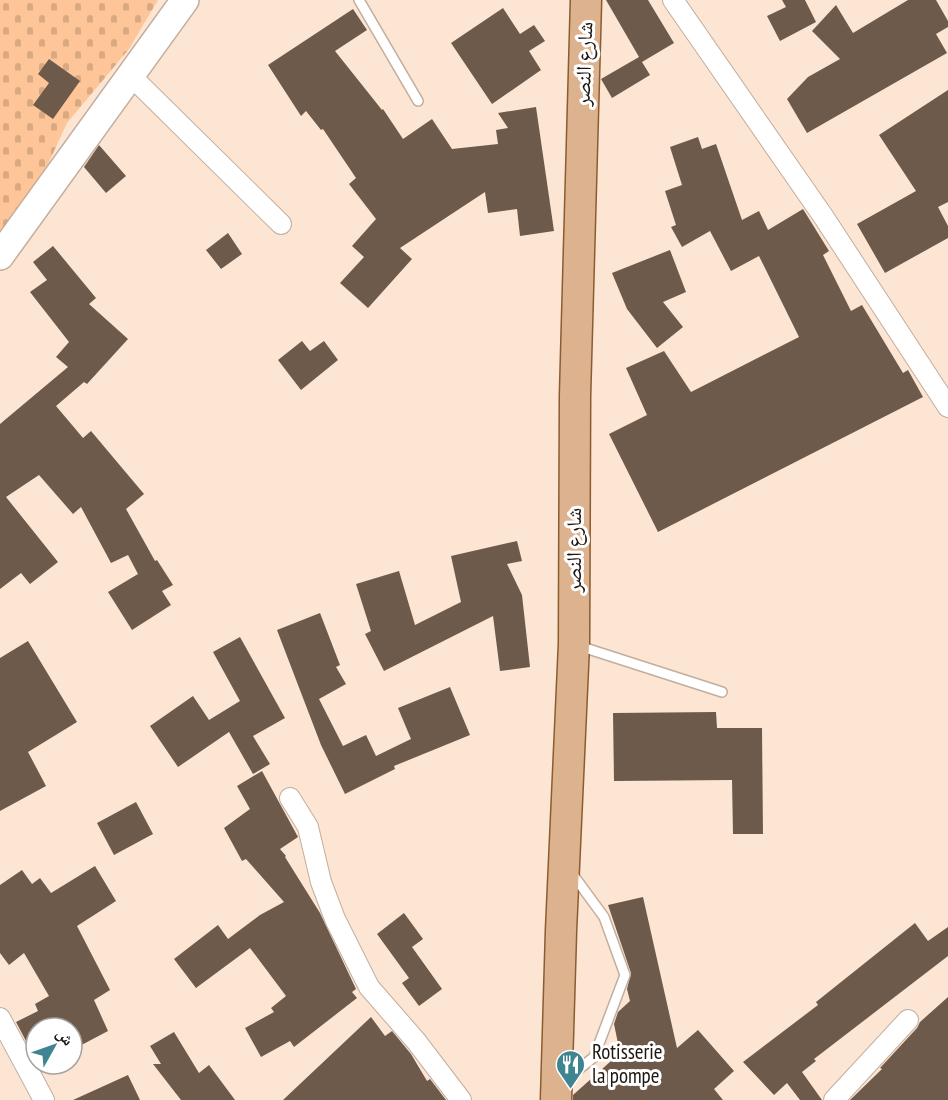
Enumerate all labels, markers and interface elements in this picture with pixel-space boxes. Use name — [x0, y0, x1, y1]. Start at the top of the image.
street label: شارع النصر — [568, 21, 598, 108]
street label: شارع النصر — [560, 508, 587, 593]
north arrow — [24, 1016, 84, 1076]
text: ش — [52, 1023, 79, 1049]
place label: Rotisserie la pompe — [592, 1038, 663, 1089]
restaurant icon: Rotisserie la pompe — [555, 1048, 587, 1090]

